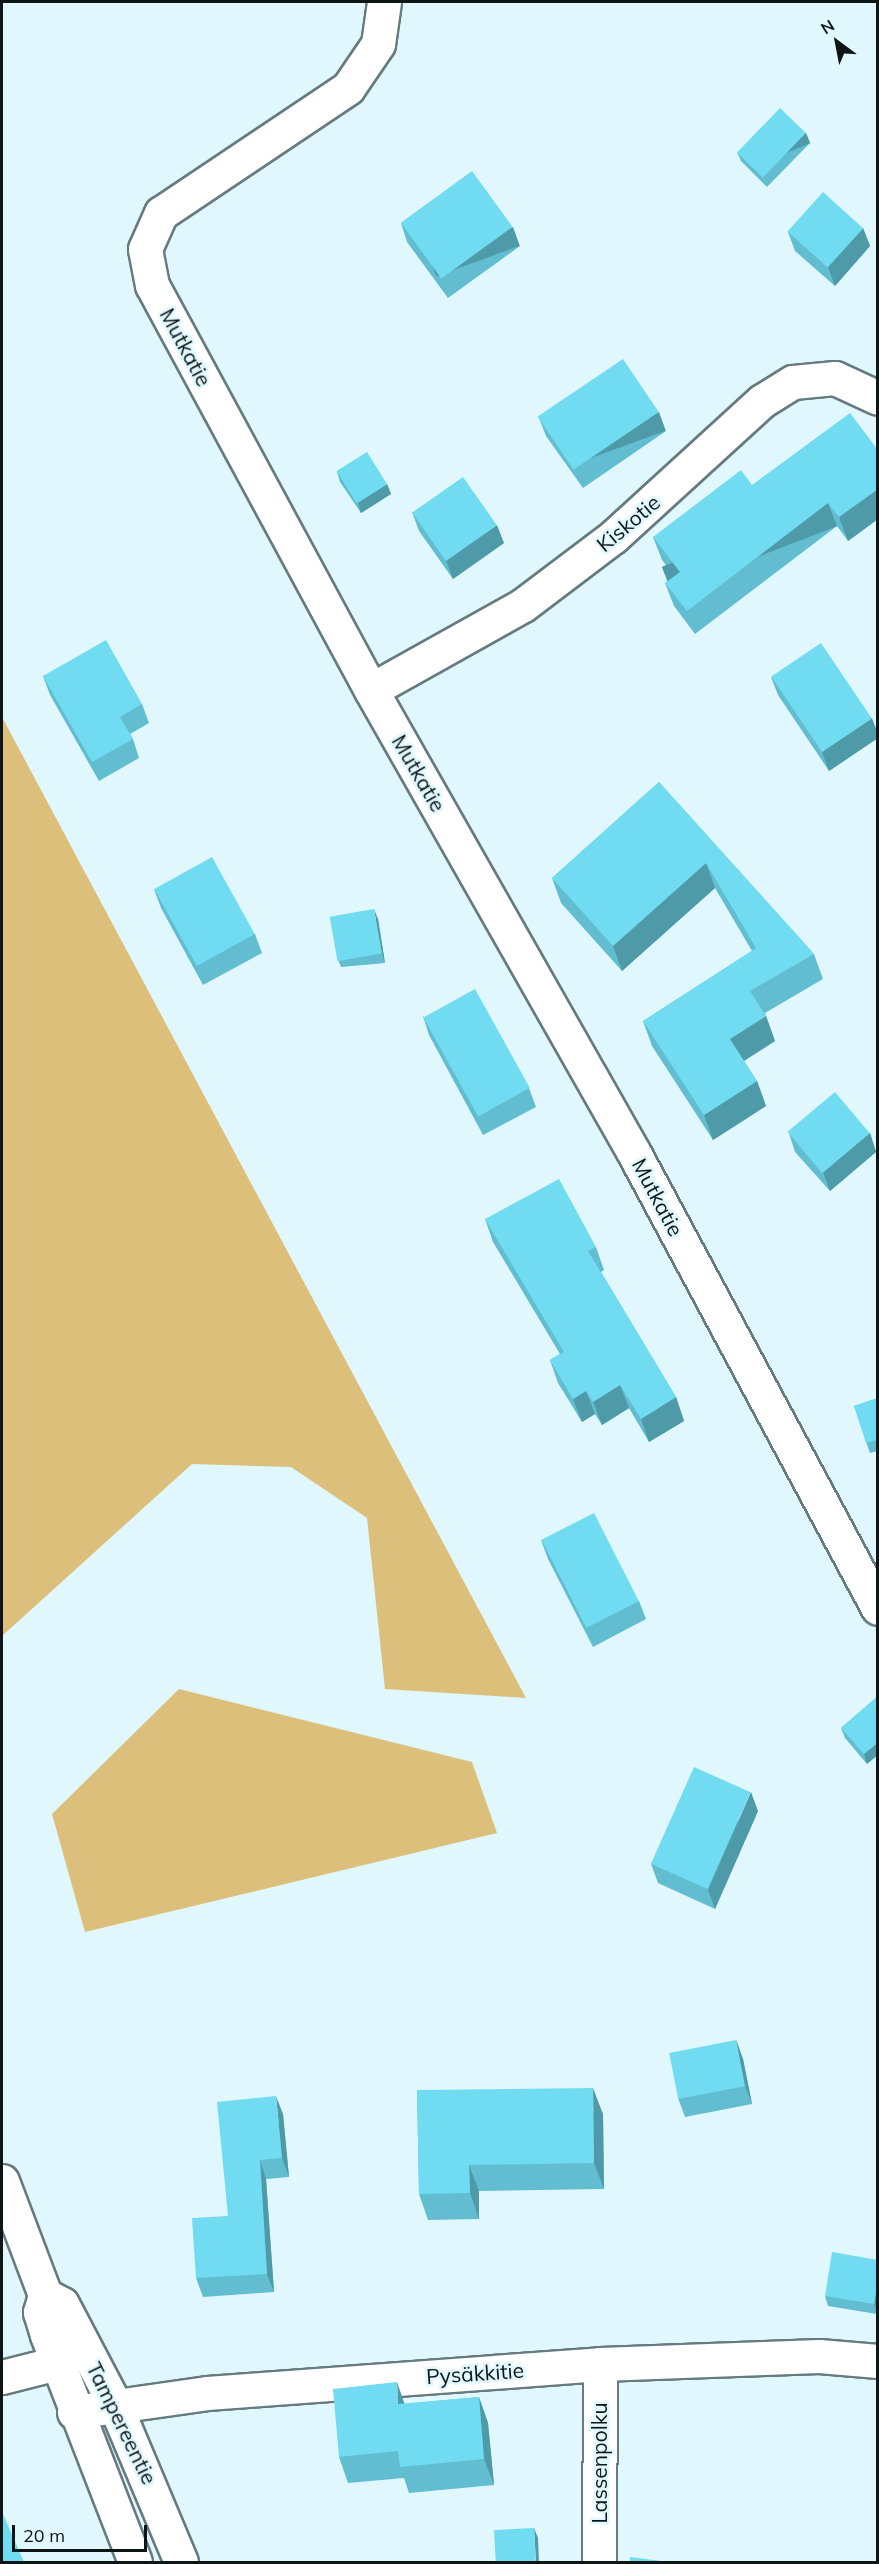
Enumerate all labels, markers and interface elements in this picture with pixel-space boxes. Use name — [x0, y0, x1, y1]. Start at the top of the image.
north arrow — [807, 12, 867, 72]
text: N — [817, 15, 838, 38]
street label: Mutkatie — [155, 304, 217, 390]
street label: Kiskotie — [591, 489, 665, 557]
street label: Mutkatie — [387, 730, 451, 816]
street label: Mutkatie — [627, 1154, 689, 1240]
street label: Pysäkkitie — [425, 2357, 525, 2389]
street label: Tampereentie — [82, 2358, 162, 2488]
street label: Lassenpolku — [586, 2402, 612, 2524]
scale bar — [15, 2513, 150, 2551]
text: 20 m — [23, 2524, 65, 2547]

